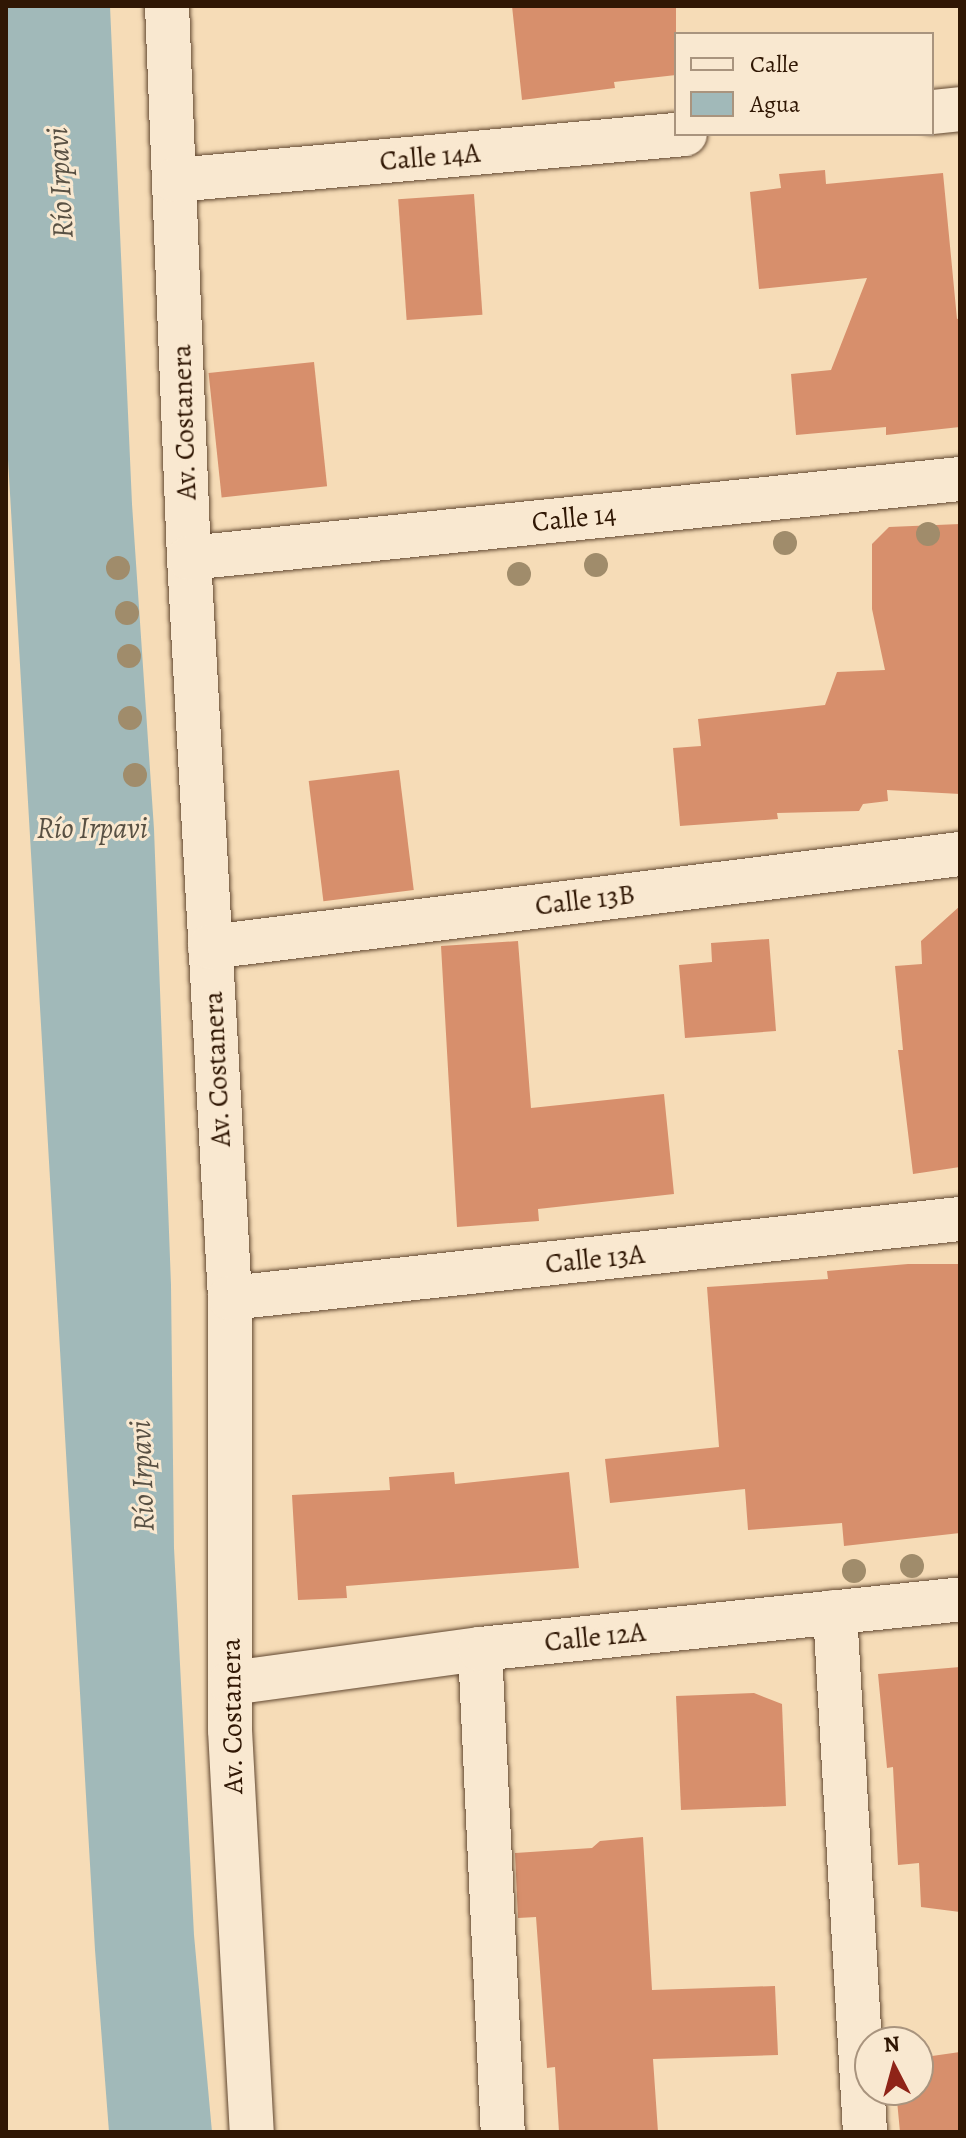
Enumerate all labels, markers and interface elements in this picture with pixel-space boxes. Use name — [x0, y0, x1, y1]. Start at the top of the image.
legend — [674, 32, 934, 136]
text: Calle — [750, 48, 799, 80]
text: Agua — [750, 88, 800, 120]
water label: Río Irpavi — [39, 127, 81, 239]
street label: Calle 14A — [378, 136, 482, 178]
street label: Av. Costanera — [164, 343, 204, 501]
street label: Calle 14 — [530, 497, 618, 539]
water label: Río Irpavi — [36, 810, 148, 846]
street label: Calle 13B — [533, 877, 637, 923]
street label: Av. Costanera — [196, 990, 238, 1148]
street label: Calle 13A — [544, 1237, 646, 1281]
water label: Río Irpavi — [122, 1420, 162, 1532]
street label: Calle 12A — [543, 1615, 647, 1659]
street label: Av. Costanera — [214, 1638, 250, 1794]
north arrow — [854, 2026, 934, 2106]
text: N — [882, 2028, 901, 2060]

